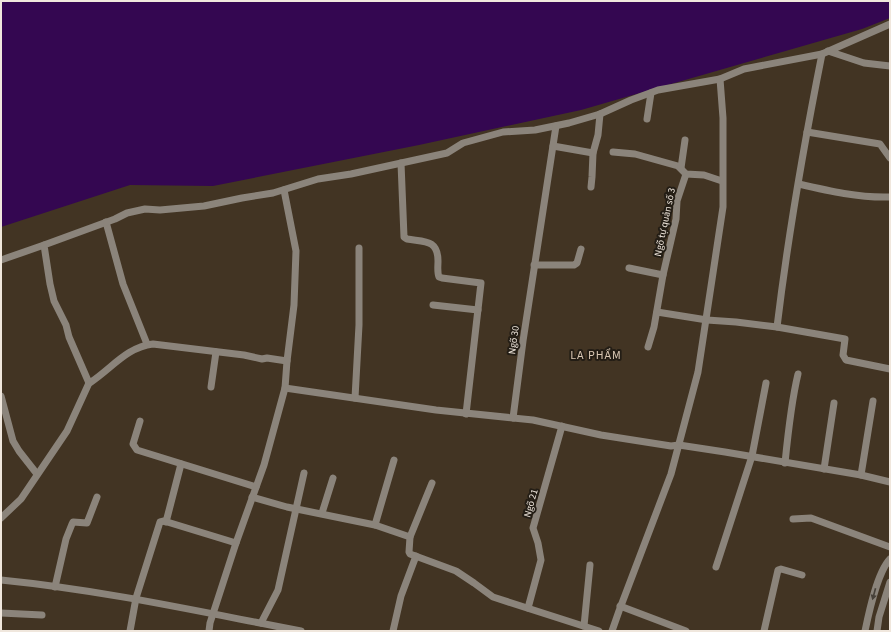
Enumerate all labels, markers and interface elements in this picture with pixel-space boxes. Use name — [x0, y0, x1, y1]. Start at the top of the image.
street label: Ngõ tự quản số 3 — [651, 187, 679, 258]
street label: Ngõ 30 — [505, 325, 523, 355]
district label: LA PHẨM — [570, 347, 622, 364]
street label: Ngõ 21 — [520, 488, 542, 519]
one-way arrow — [871, 588, 877, 600]

